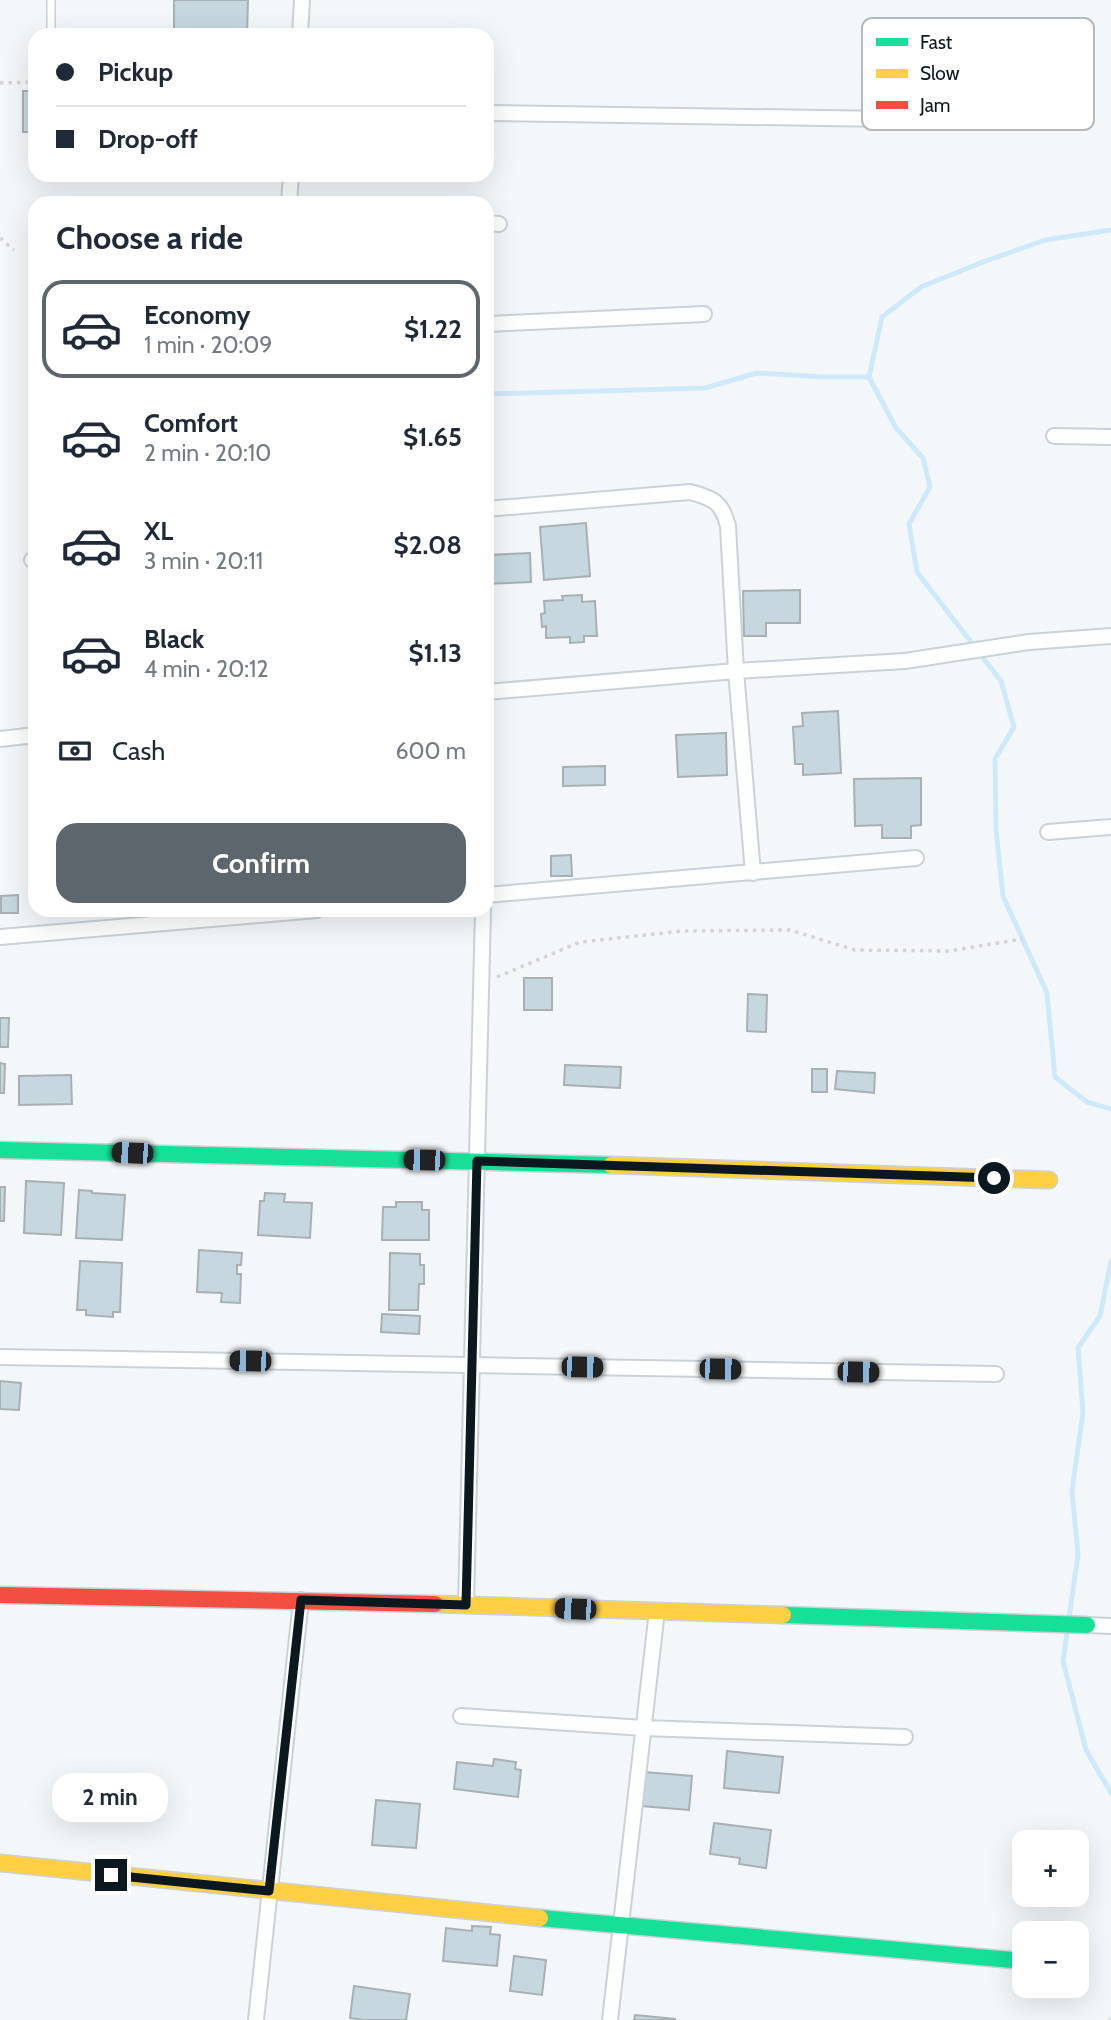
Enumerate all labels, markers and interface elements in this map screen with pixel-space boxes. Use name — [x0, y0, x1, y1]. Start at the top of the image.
legend — [862, 18, 1094, 130]
text: Fast — [920, 31, 953, 54]
text: Pickup — [98, 56, 173, 88]
text: Slow — [920, 62, 960, 85]
text: Jam — [919, 94, 950, 117]
text: Drop-off — [98, 123, 198, 155]
text: Choose a ride — [56, 218, 243, 257]
icon: car — [60, 298, 123, 361]
text: Economy — [144, 299, 250, 331]
text: $1.22 — [404, 313, 462, 345]
text: 1 min · 20:09 — [144, 331, 272, 359]
icon: car — [60, 406, 123, 469]
text: Comfort — [144, 407, 238, 439]
text: $1.65 — [403, 421, 462, 453]
text: 2 min · 20:10 — [144, 439, 271, 467]
icon: car — [60, 514, 123, 577]
text: XL — [144, 515, 173, 547]
text: $2.08 — [394, 529, 462, 561]
text: 3 min · 20:11 — [144, 547, 263, 575]
icon: car — [60, 622, 123, 685]
text: Black — [144, 623, 204, 655]
text: $1.13 — [408, 637, 462, 669]
text: 4 min · 20:12 — [144, 655, 269, 683]
icon: cash — [56, 732, 94, 770]
text: Cash — [112, 735, 165, 767]
text: 600 m — [395, 737, 466, 765]
button: Confirm — [56, 823, 466, 903]
car — [111, 1142, 154, 1164]
car — [403, 1149, 446, 1171]
route start — [978, 1162, 1010, 1194]
car — [229, 1350, 272, 1372]
car — [561, 1356, 604, 1378]
car — [699, 1358, 742, 1380]
car — [837, 1361, 880, 1383]
car — [554, 1598, 597, 1620]
callout: 2 min — [53, 1773, 169, 1822]
text: 2 min — [82, 1783, 138, 1811]
map controls — [1012, 1830, 1089, 1998]
button: + — [1012, 1830, 1089, 1907]
route end — [95, 1859, 127, 1891]
button: − — [1012, 1921, 1089, 1998]

